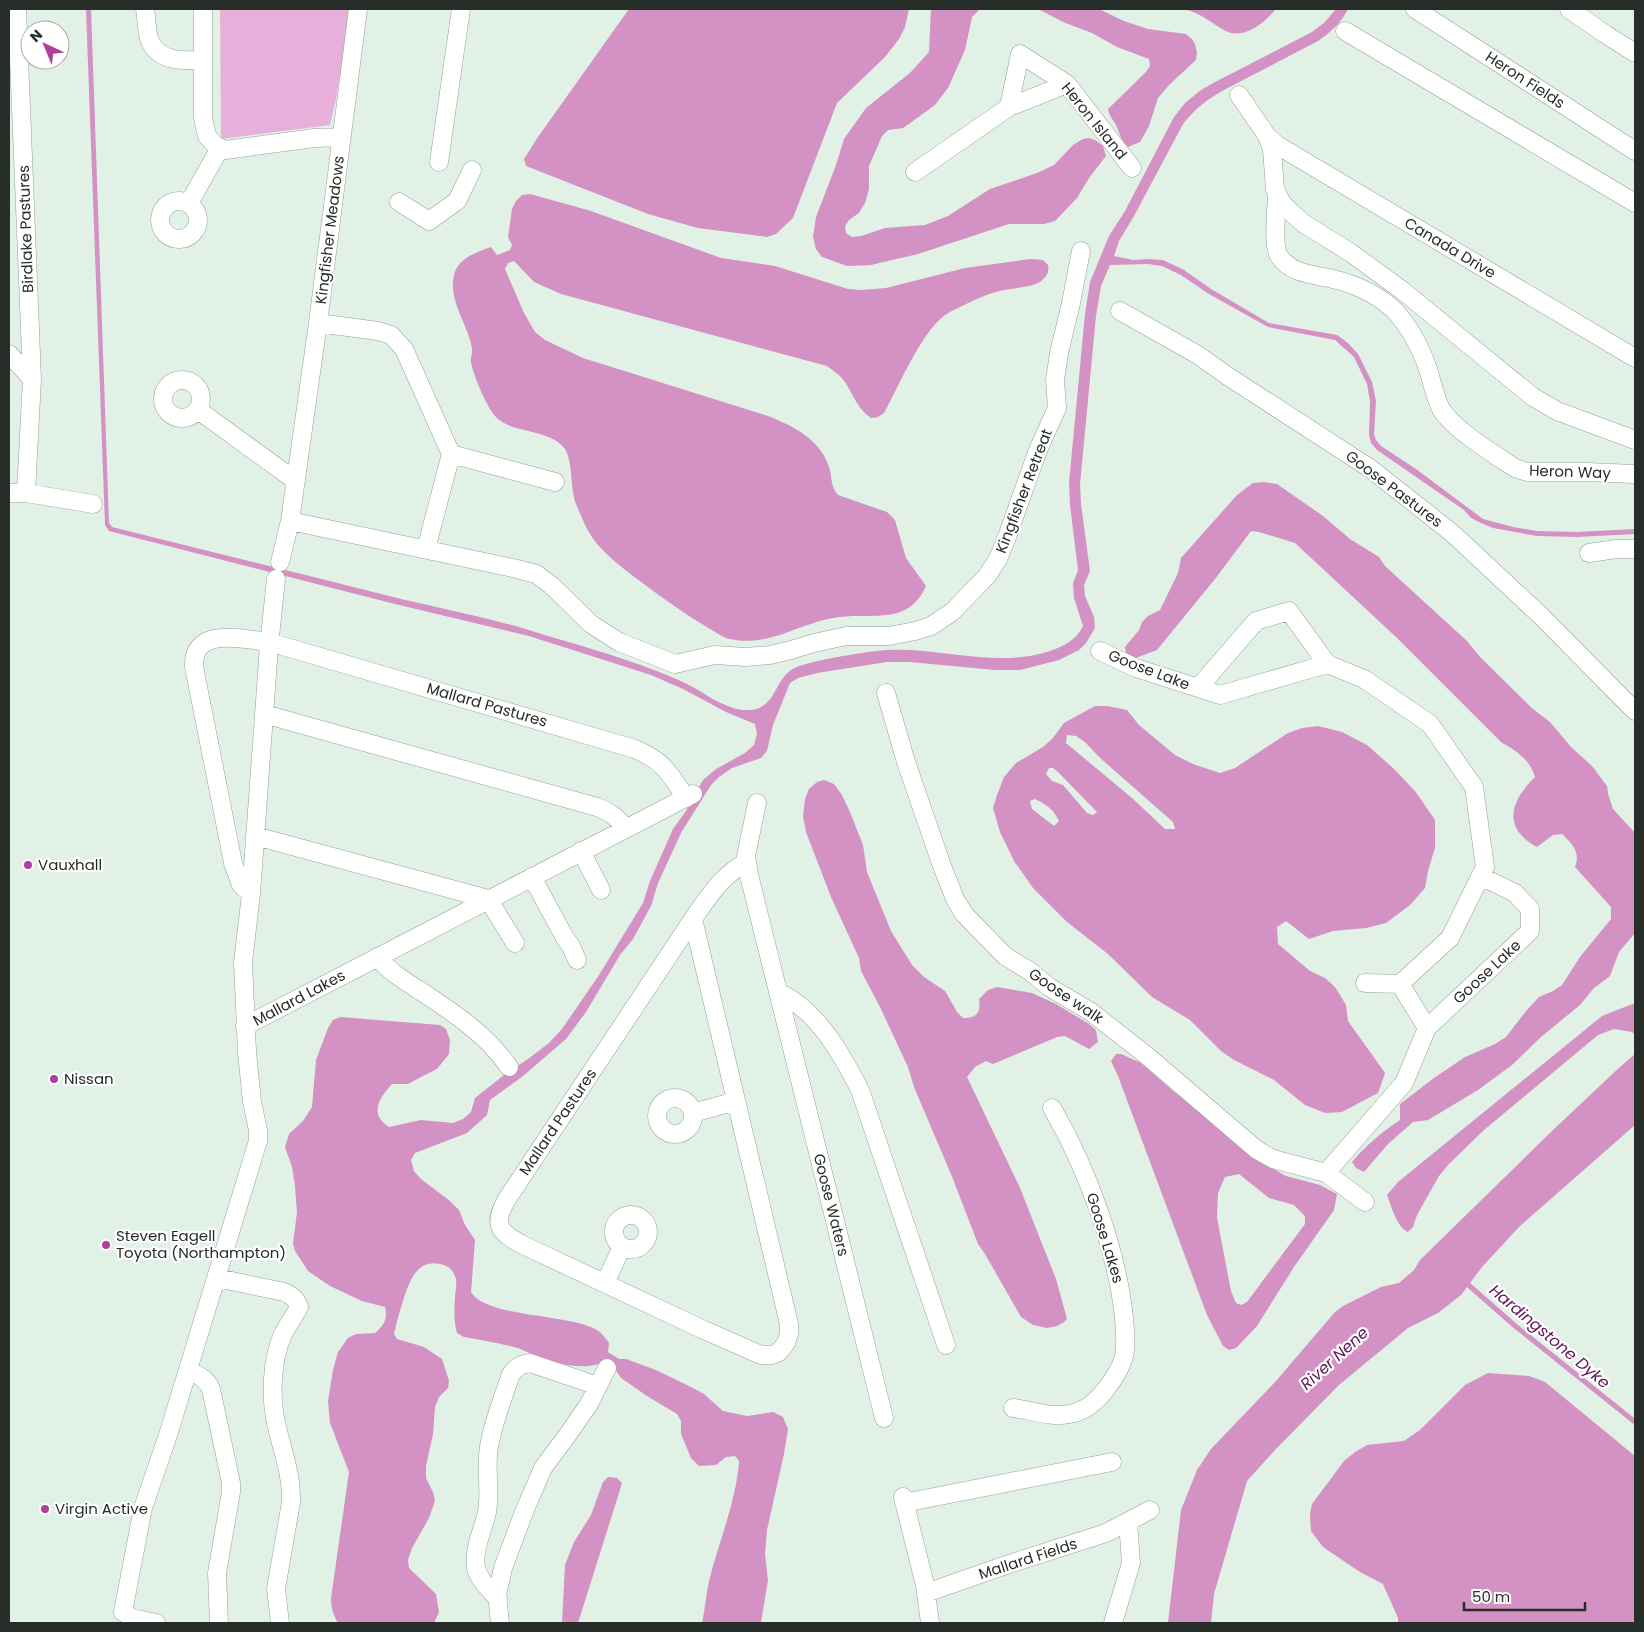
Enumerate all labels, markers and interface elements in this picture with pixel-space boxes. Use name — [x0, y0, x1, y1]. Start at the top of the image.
north arrow — [20, 20, 70, 70]
text: N — [25, 25, 47, 46]
street label: Heron Fields — [1482, 46, 1569, 113]
street label: Heron Island — [1057, 78, 1132, 164]
street label: Kingfisher Meadows — [310, 154, 349, 305]
street label: Birdlake Pastures — [13, 165, 38, 293]
street label: Canada Drive — [1401, 212, 1500, 283]
street label: Kingfisher Retreat — [990, 426, 1057, 556]
street label: Goose Pastures — [1341, 445, 1447, 532]
street label: Heron Way — [1529, 460, 1612, 483]
street label: Goose Lake — [1105, 644, 1193, 695]
street label: Mallard Pastures — [424, 677, 550, 732]
place label: Vauxhall — [38, 854, 102, 875]
marker: Vauxhall — [22, 859, 34, 871]
street label: Goose Lake — [1448, 935, 1525, 1009]
street label: Goose walk — [1025, 963, 1108, 1028]
street label: Mallard Lakes — [249, 964, 349, 1031]
street label: Mallard Pastures — [514, 1064, 601, 1179]
place label: Nissan — [64, 1068, 114, 1089]
marker: Nissan — [48, 1073, 60, 1085]
street label: Goose Waters — [809, 1151, 854, 1259]
street label: Goose Lakes — [1082, 1190, 1129, 1286]
place label: Steven Eagell Toyota (Northampton) — [116, 1225, 286, 1263]
marker: Steven Eagell Toyota (Northampton) — [100, 1239, 112, 1251]
water label: Hardingstone Dyke — [1484, 1279, 1615, 1394]
water label: River Nene — [1295, 1321, 1374, 1395]
place label: Virgin Active — [55, 1498, 148, 1519]
marker: Virgin Active — [39, 1503, 51, 1515]
street label: Mallard Fields — [976, 1533, 1080, 1584]
scale bar — [1464, 1580, 1585, 1612]
text: 50 m — [1472, 1586, 1510, 1607]

